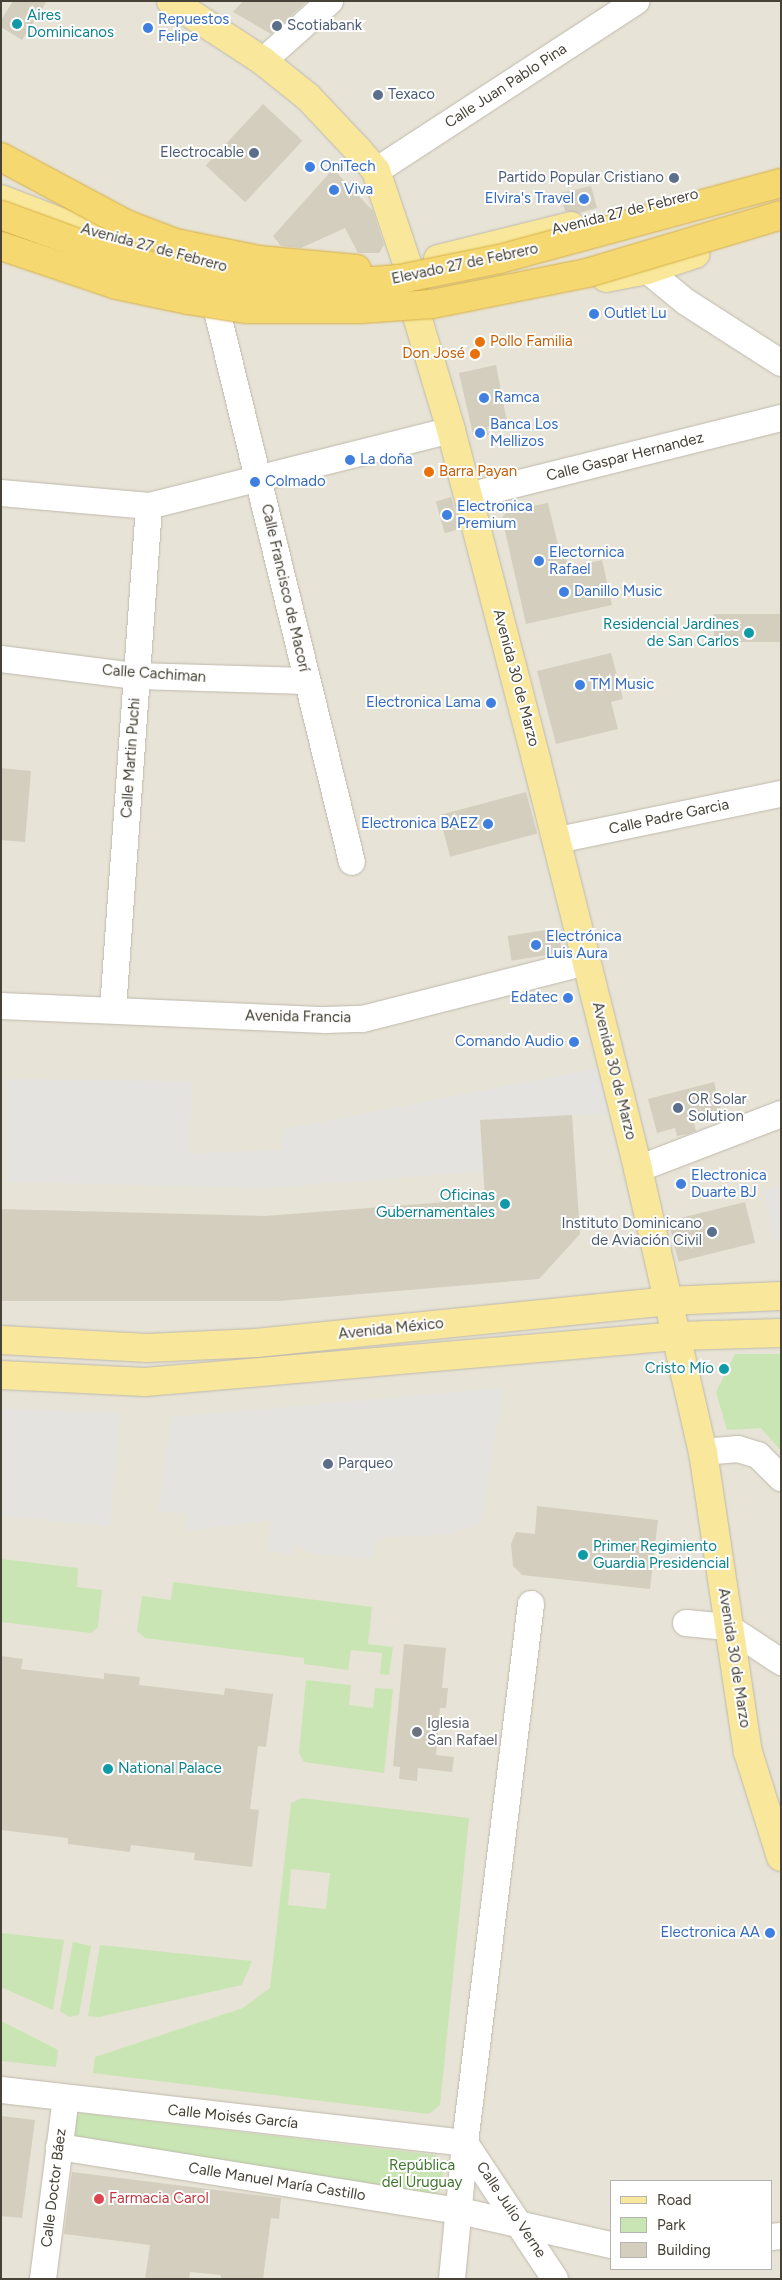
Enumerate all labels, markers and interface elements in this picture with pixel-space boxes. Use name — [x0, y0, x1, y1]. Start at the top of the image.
place label: Aires Dominicanos — [27, 6, 114, 41]
place label: Repuestos Felipe — [158, 10, 229, 45]
place label: Scotiabank — [287, 17, 362, 35]
marker: Aires Dominicanos — [11, 18, 23, 30]
marker: Scotiabank — [271, 20, 283, 32]
marker: Repuestos Felipe — [142, 22, 154, 34]
street label: Calle Juan Pablo Pina — [442, 40, 570, 132]
place label: Texaco — [388, 86, 435, 104]
marker: Texaco — [372, 89, 384, 101]
place label: Electrocable — [160, 144, 244, 162]
marker: Electrocable — [248, 147, 260, 159]
place label: OniTech — [320, 158, 376, 176]
marker: OniTech — [304, 161, 316, 173]
place label: Partido Popular Cristiano — [498, 169, 664, 187]
marker: Partido Popular Cristiano — [668, 172, 680, 184]
place label: Viva — [344, 181, 373, 199]
marker: Viva — [328, 184, 340, 196]
street label: Avenida 27 de Febrero — [550, 185, 700, 239]
place label: Elvira's Travel — [485, 190, 574, 208]
marker: Elvira's Travel — [578, 193, 590, 205]
street label: Avenida 27 de Febrero — [79, 220, 229, 276]
street label: Elevado 27 de Febrero — [390, 240, 540, 288]
place label: Outlet Lu — [604, 305, 667, 323]
marker: Outlet Lu — [588, 308, 600, 320]
place label: Pollo Familia — [490, 333, 573, 351]
marker: Pollo Familia — [474, 336, 486, 348]
place label: Don José — [402, 345, 465, 363]
marker: Don José — [469, 348, 481, 360]
place label: Ramca — [494, 389, 540, 407]
marker: Ramca — [478, 392, 490, 404]
place label: Banca Los Mellizos — [490, 415, 558, 450]
marker: Banca Los Mellizos — [474, 427, 486, 439]
street label: Calle Gaspar Hernandez — [544, 429, 706, 485]
place label: La doña — [360, 451, 413, 469]
marker: La doña — [344, 454, 356, 466]
place label: Barra Payan — [439, 463, 517, 481]
marker: Barra Payan — [423, 466, 435, 478]
place label: Colmado — [265, 473, 326, 491]
marker: Colmado — [249, 476, 261, 488]
place label: Electronica Premium — [457, 497, 533, 532]
street label: Calle Francisco de Macorí — [257, 502, 313, 674]
marker: Electronica Premium — [441, 509, 453, 521]
place label: Electornica Rafael — [549, 543, 625, 578]
marker: Electornica Rafael — [533, 555, 545, 567]
place label: Danillo Music — [574, 583, 662, 601]
marker: Danillo Music — [558, 586, 570, 598]
street label: Avenida 30 de Marzo — [489, 607, 543, 749]
place label: Residencial Jardines de San Carlos — [603, 615, 739, 650]
marker: Residencial Jardines de San Carlos — [743, 627, 755, 639]
street label: Calle Cachiman — [101, 661, 207, 687]
place label: TM Music — [590, 676, 654, 694]
marker: TM Music — [574, 679, 586, 691]
place label: Electronica Lama — [366, 694, 481, 712]
street label: Calle Martin Puchi — [118, 697, 144, 819]
marker: Electronica Lama — [485, 697, 497, 709]
street label: Calle Padre Garcia — [607, 795, 731, 839]
place label: Electronica BAEZ — [361, 815, 478, 833]
marker: Electronica BAEZ — [482, 818, 494, 830]
place label: Electrónica Luis Aura — [546, 927, 622, 962]
marker: Electrónica Luis Aura — [530, 939, 542, 951]
place label: Edatec — [511, 989, 558, 1007]
marker: Edatec — [562, 992, 574, 1004]
street label: Avenida 30 de Marzo — [588, 1000, 640, 1142]
street label: Avenida Francia — [245, 1007, 351, 1027]
place label: Comando Audio — [455, 1033, 564, 1051]
marker: Comando Audio — [568, 1036, 580, 1048]
place label: OR Solar Solution — [688, 1090, 747, 1125]
marker: OR Solar Solution — [672, 1102, 684, 1114]
place label: Electronica Duarte BJ — [691, 1166, 767, 1201]
marker: Electronica Duarte BJ — [675, 1178, 687, 1190]
place label: Oficinas Gubernamentales — [376, 1186, 495, 1221]
marker: Oficinas Gubernamentales — [499, 1198, 511, 1210]
place label: Instituto Dominicano de Aviación Civil — [561, 1214, 702, 1249]
marker: Instituto Dominicano de Aviación Civil — [706, 1226, 718, 1238]
street label: Avenida México — [337, 1315, 445, 1343]
place label: Cristo Mío — [645, 1360, 714, 1378]
marker: Cristo Mío — [718, 1363, 730, 1375]
place label: Parqueo — [338, 1455, 393, 1473]
marker: Parqueo — [322, 1458, 334, 1470]
place label: Primer Regimiento Guardia Presidencial — [593, 1537, 729, 1572]
marker: Primer Regimiento Guardia Presidencial — [577, 1549, 589, 1561]
street label: Avenida 30 de Marzo — [714, 1587, 754, 1729]
place label: Iglesia San Rafael — [427, 1714, 498, 1749]
marker: Iglesia San Rafael — [411, 1726, 423, 1738]
place label: National Palace — [118, 1760, 222, 1778]
marker: National Palace — [102, 1763, 114, 1775]
place label: Electronica AA — [660, 1924, 760, 1942]
marker: Electronica AA — [764, 1927, 776, 1939]
street label: Calle Moisés García — [167, 2101, 299, 2133]
street label: Calle Doctor Báez — [38, 2128, 70, 2248]
park label: República del Uruguay — [382, 2156, 462, 2191]
street label: Calle Manuel María Castillo — [187, 2159, 367, 2205]
street label: Calle Julio Verne — [472, 2159, 550, 2261]
legend — [610, 2180, 772, 2270]
place label: Farmacia Carol — [109, 2190, 209, 2208]
text: Road — [657, 2191, 692, 2209]
marker: Farmacia Carol — [93, 2193, 105, 2205]
text: Park — [657, 2216, 686, 2234]
text: Building — [657, 2241, 711, 2259]

